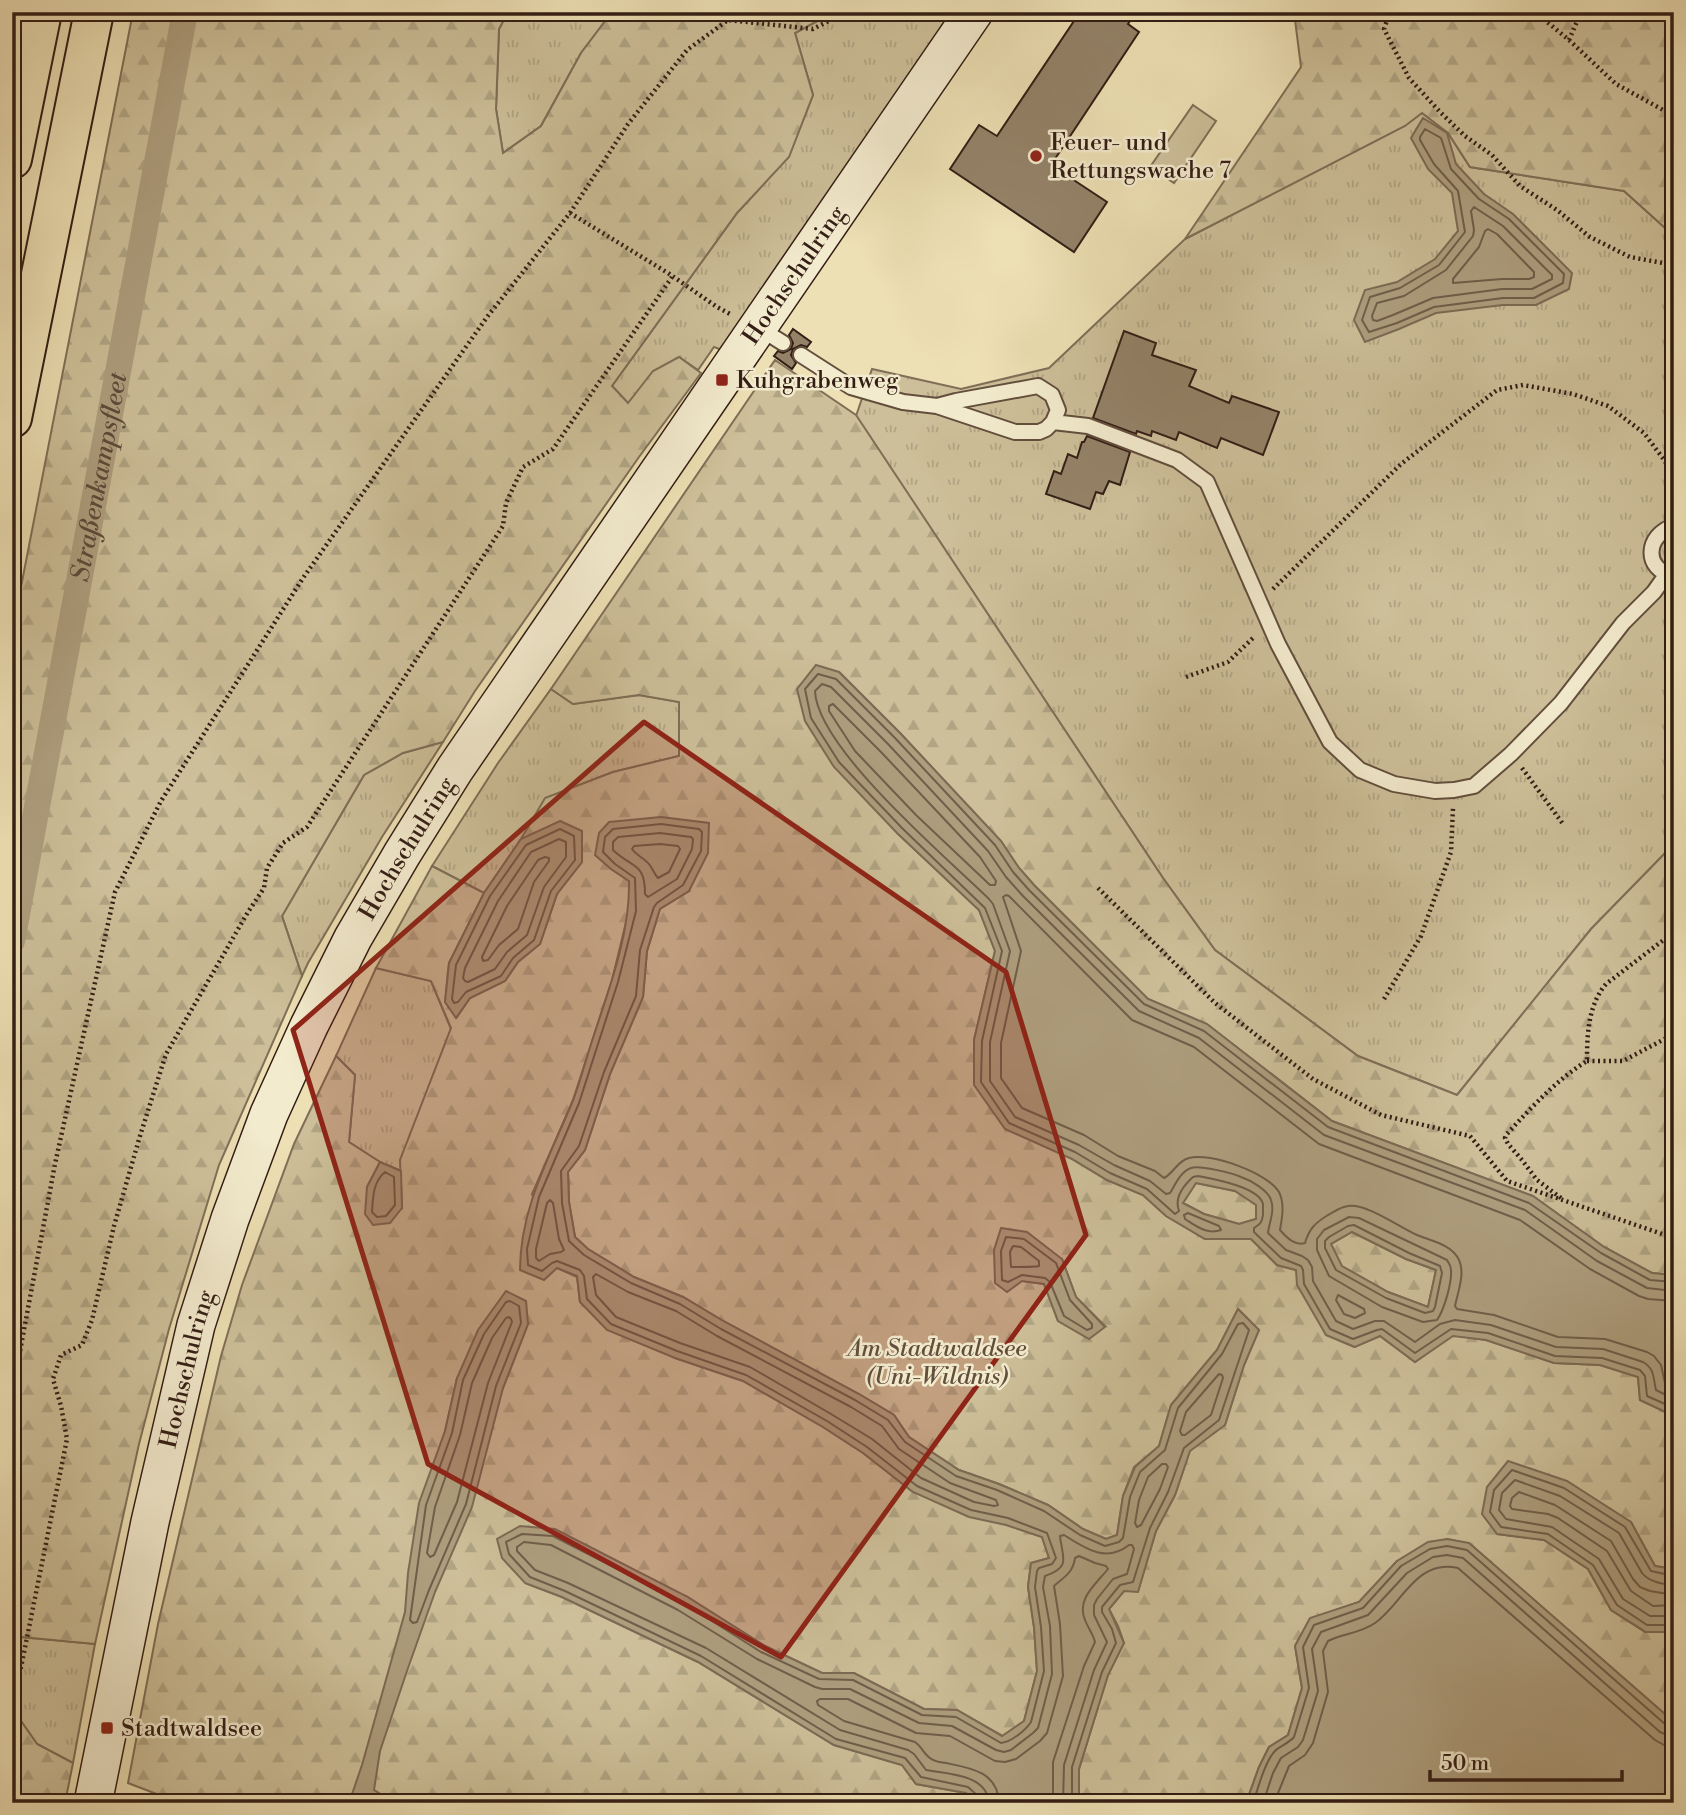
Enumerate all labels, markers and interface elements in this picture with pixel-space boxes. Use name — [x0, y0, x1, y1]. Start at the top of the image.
place label: Feuer- und Rettungswache 7 — [1050, 128, 1231, 186]
marker: Feuer- und Rettungswache 7 — [1028, 148, 1044, 164]
street label: Hochschulring — [736, 200, 853, 351]
place label: Kuhgrabenweg — [736, 366, 899, 396]
water label: Straßenkampsfleet — [64, 370, 135, 584]
marker: Kuhgrabenweg — [714, 372, 730, 388]
street label: Hochschulring — [353, 771, 463, 926]
street label: Hochschulring — [154, 1286, 222, 1451]
park label: Am Stadtwaldsee (Uni-Wildnis) — [845, 1334, 1027, 1392]
place label: Stadtwaldsee — [121, 1714, 262, 1744]
marker: Stadtwaldsee — [99, 1720, 115, 1736]
scale bar — [1430, 1738, 1623, 1782]
text: 50 m — [1441, 1751, 1489, 1777]

